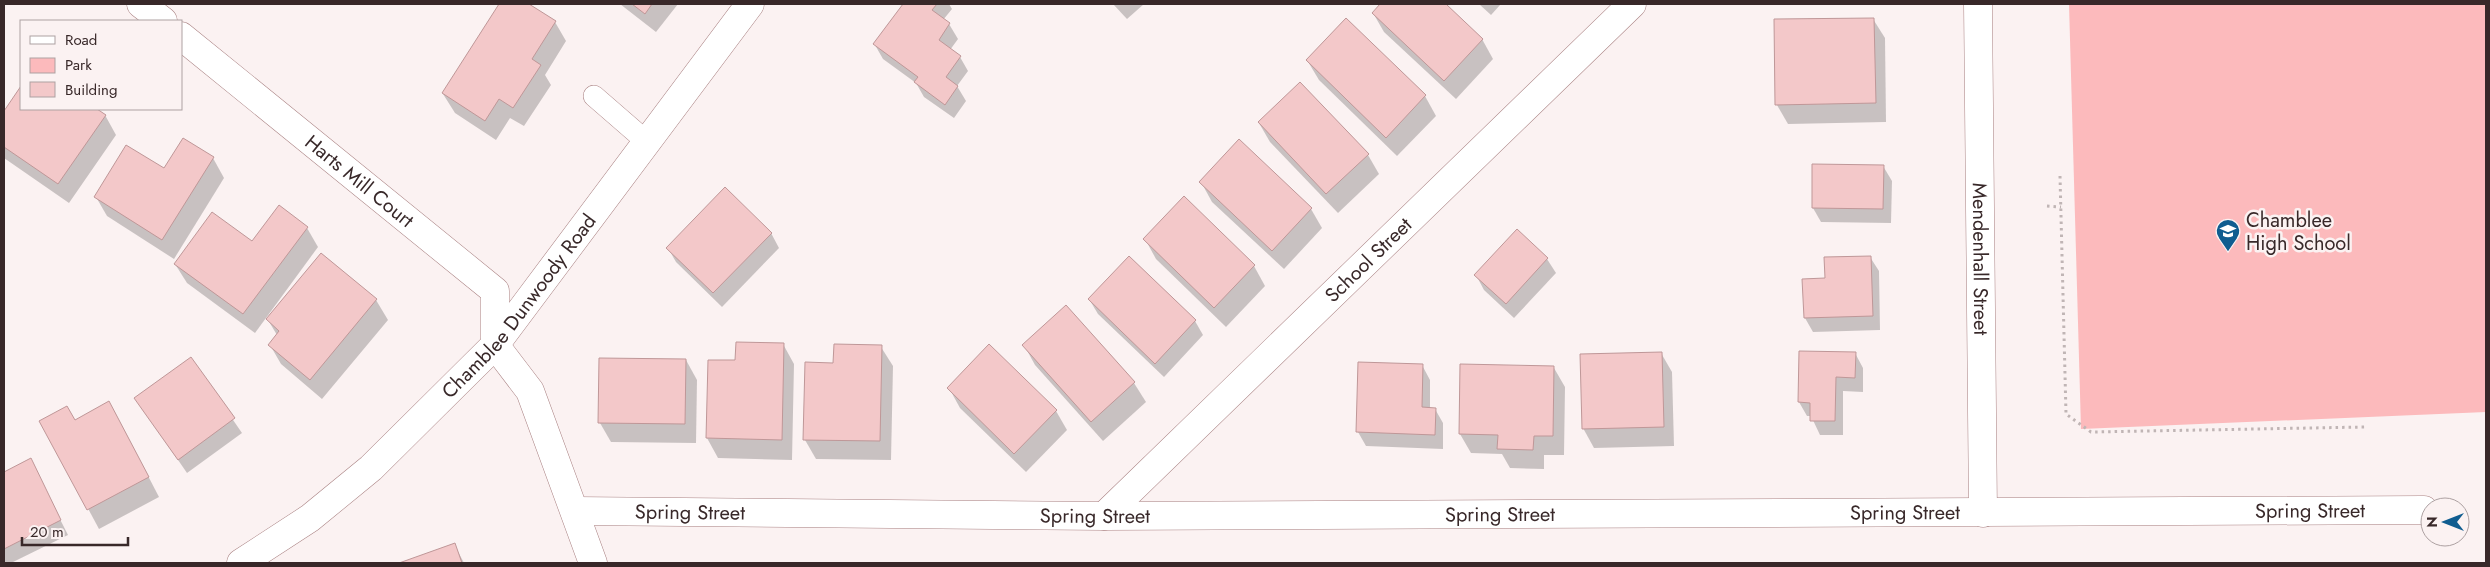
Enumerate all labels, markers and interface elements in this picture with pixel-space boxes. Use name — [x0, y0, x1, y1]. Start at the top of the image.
legend — [20, 20, 182, 110]
text: Road — [65, 29, 97, 51]
text: Park — [65, 54, 92, 76]
text: Building — [65, 79, 117, 101]
street label: Harts Mill Court — [298, 128, 420, 235]
street label: Mendenhall Street — [1965, 183, 1995, 335]
place label: Chamblee High School — [2246, 206, 2351, 258]
street label: Chamblee Dunwoody Road — [435, 208, 603, 405]
street label: School Street — [1319, 211, 1419, 309]
school or university icon: Chamblee High School — [2215, 218, 2241, 252]
street label: Spring Street — [2255, 496, 2365, 526]
north arrow — [2420, 497, 2470, 547]
street label: Spring Street — [635, 498, 745, 528]
street label: Spring Street — [1850, 498, 1960, 528]
street label: Spring Street — [1445, 500, 1555, 529]
street label: Spring Street — [1040, 501, 1150, 531]
scale bar — [22, 514, 129, 546]
text: N — [2422, 516, 2442, 528]
text: 20 m — [30, 521, 64, 543]

